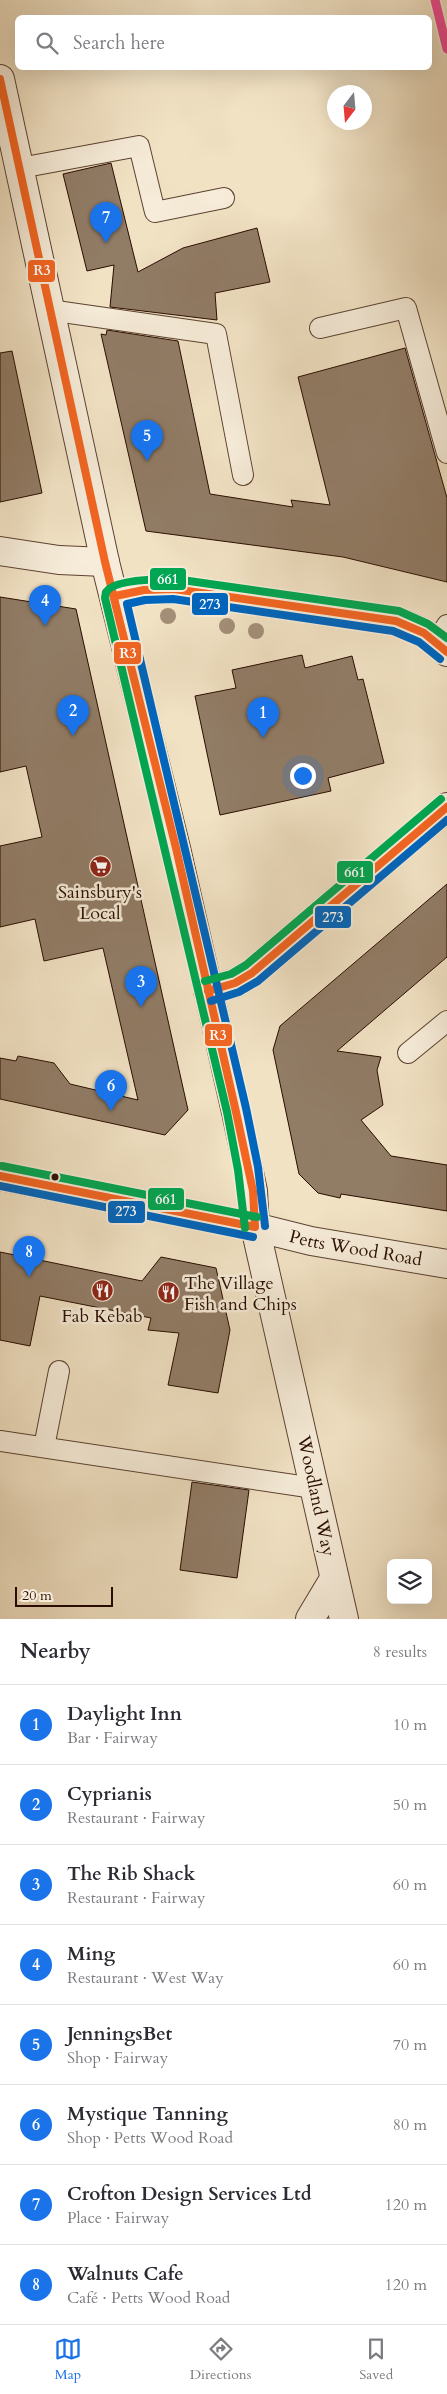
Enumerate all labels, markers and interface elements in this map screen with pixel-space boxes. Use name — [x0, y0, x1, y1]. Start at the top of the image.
search box — [15, 15, 432, 70]
icon: search — [33, 29, 61, 57]
text: Search here — [73, 30, 165, 56]
north arrow — [327, 85, 372, 130]
pin: 7 — [90, 202, 122, 243]
line badge: R3 — [27, 259, 56, 283]
text: R3 — [33, 261, 51, 280]
pin: 5 — [131, 420, 163, 461]
line badge: 661 — [149, 567, 187, 591]
text: 661 — [157, 570, 179, 589]
pin: 4 — [29, 585, 61, 626]
line badge: 273 — [191, 592, 229, 616]
text: 273 — [199, 595, 221, 614]
line badge: R3 — [113, 641, 142, 665]
text: R3 — [119, 644, 137, 663]
pin: 2 — [57, 695, 89, 736]
pin: 1 — [247, 697, 279, 738]
your location — [290, 763, 316, 789]
supermarket icon: Sainsbury's Local — [88, 855, 112, 879]
line badge: 661 — [336, 860, 374, 884]
text: 661 — [344, 863, 366, 882]
place label: Sainsbury's Local — [58, 880, 142, 926]
line badge: 273 — [314, 905, 352, 929]
text: 273 — [322, 908, 344, 927]
pin: 3 — [125, 966, 157, 1007]
line badge: R3 — [204, 1023, 233, 1047]
text: R3 — [209, 1026, 227, 1045]
pin: 6 — [95, 1070, 127, 1111]
unlabelled marker — [50, 1172, 60, 1182]
line badge: 661 — [147, 1187, 185, 1211]
text: 661 — [155, 1190, 177, 1209]
line badge: 273 — [107, 1200, 146, 1224]
text: 273 — [115, 1202, 137, 1221]
street label: Petts Wood Road — [287, 1224, 424, 1272]
pin: 8 — [13, 1236, 45, 1277]
place label: The Village Fish and Chips — [184, 1271, 297, 1317]
restaurant icon: Fab Kebab — [90, 1279, 114, 1303]
restaurant icon: The Village Fish and Chips — [156, 1281, 180, 1305]
place label: Fab Kebab — [61, 1304, 143, 1329]
street label: Woodland Way — [291, 1432, 341, 1559]
map controls — [387, 1559, 432, 1604]
button: layers — [387, 1559, 432, 1604]
scale bar — [15, 1584, 112, 1607]
text: 20 m — [22, 1586, 52, 1605]
text: Nearby — [20, 1637, 91, 1666]
text: 8 results — [373, 1641, 427, 1663]
text: Daylight Inn — [67, 1701, 182, 1727]
text: 1 — [32, 1714, 40, 1736]
text: 10 m — [393, 1714, 427, 1736]
text: Bar · Fairway — [67, 1727, 158, 1749]
text: Cyprianis — [67, 1781, 152, 1807]
text: 2 — [32, 1794, 40, 1816]
text: 50 m — [393, 1794, 427, 1816]
text: Restaurant · Fairway — [67, 1807, 206, 1829]
text: The Rib Shack — [67, 1861, 195, 1887]
text: 3 — [32, 1874, 40, 1896]
text: 60 m — [393, 1874, 427, 1896]
text: Restaurant · Fairway — [67, 1887, 206, 1909]
text: Ming — [67, 1941, 115, 1967]
text: 4 — [32, 1954, 40, 1976]
text: 60 m — [393, 1954, 427, 1976]
text: Restaurant · West Way — [67, 1967, 224, 1989]
text: JenningsBet — [67, 2021, 172, 2047]
text: 5 — [32, 2034, 40, 2056]
text: 70 m — [393, 2034, 427, 2056]
text: Shop · Fairway — [67, 2047, 168, 2069]
text: Mystique Tanning — [67, 2101, 228, 2127]
text: 6 — [32, 2114, 40, 2136]
text: 80 m — [393, 2114, 427, 2136]
text: Shop · Petts Wood Road — [67, 2127, 233, 2149]
text: Crofton Design Services Ltd — [67, 2181, 312, 2207]
text: 7 — [32, 2194, 40, 2216]
text: 120 m — [385, 2194, 427, 2216]
text: Place · Fairway — [67, 2207, 169, 2229]
text: Walnuts Cafe — [67, 2261, 184, 2287]
text: 8 — [32, 2274, 40, 2296]
text: 120 m — [385, 2274, 427, 2296]
text: Café · Petts Wood Road — [67, 2287, 230, 2309]
tab: Map — [54, 2335, 82, 2384]
tab: Directions — [190, 2335, 251, 2384]
tab: Saved — [359, 2335, 393, 2384]

